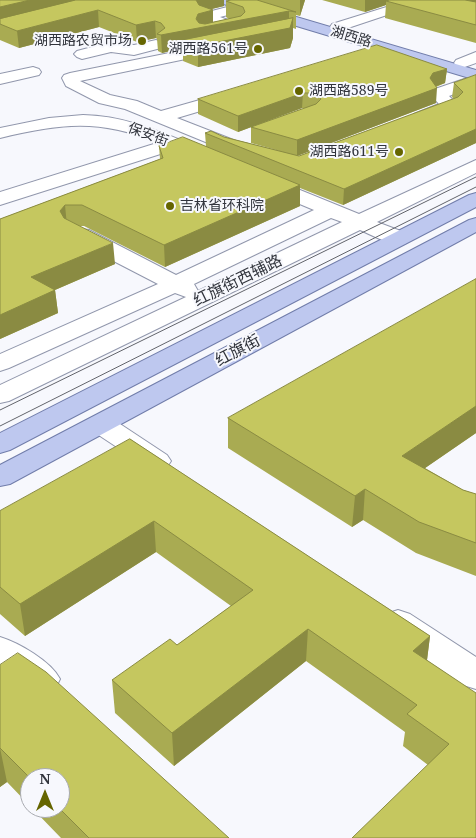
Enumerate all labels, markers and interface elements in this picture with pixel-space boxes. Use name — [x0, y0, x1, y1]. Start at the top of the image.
street label: 湖西路 — [328, 23, 374, 51]
place label: 湖西路农贸市场 — [34, 33, 132, 49]
marker: 湖西路农贸市场 — [136, 35, 148, 47]
place label: 湖西路561号 — [169, 41, 248, 57]
marker: 湖西路561号 — [252, 43, 264, 55]
place label: 湖西路589号 — [309, 83, 388, 99]
marker: 湖西路589号 — [293, 85, 305, 97]
street label: 保安街 — [125, 120, 171, 150]
place label: 湖西路611号 — [310, 144, 389, 160]
marker: 湖西路611号 — [393, 146, 405, 158]
place label: 吉林省环科院 — [180, 198, 264, 214]
marker: 吉林省环科院 — [164, 200, 176, 212]
street label: 红旗街西辅路 — [191, 251, 285, 311]
street label: 红旗街 — [212, 331, 264, 371]
north arrow — [20, 768, 70, 818]
text: N — [39, 769, 51, 788]

